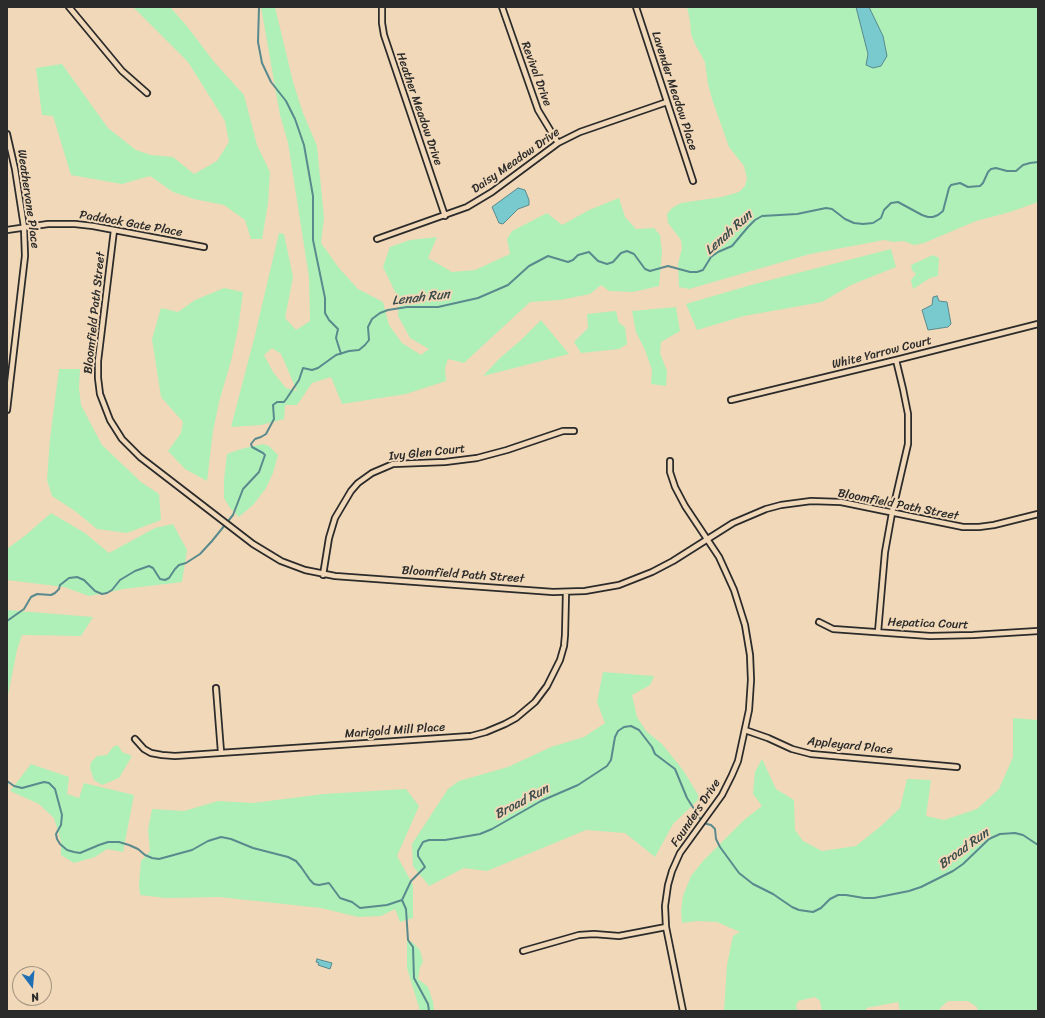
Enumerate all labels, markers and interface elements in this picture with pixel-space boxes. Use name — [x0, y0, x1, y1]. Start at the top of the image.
street label: Lavender Meadow Place — [648, 30, 700, 152]
street label: Revival Drive — [518, 40, 554, 108]
street label: Heather Meadow Drive — [393, 50, 445, 168]
street label: Daisy Meadow Drive — [469, 125, 563, 197]
street label: Weathervane Place — [14, 149, 42, 249]
street label: Paddock Gate Place — [78, 208, 184, 240]
water label: Lenah Run — [702, 208, 756, 258]
street label: Bloomfield Path Street — [81, 251, 109, 375]
water label: Lenah Run — [391, 287, 451, 309]
street label: White Yarrow Court — [831, 334, 933, 372]
street label: Ivy Glen Court — [388, 442, 466, 464]
street label: Bloomfield Path Street — [836, 486, 960, 524]
street label: Bloomfield Path Street — [401, 564, 525, 586]
street label: Hepatica Court — [887, 615, 969, 633]
street label: Marigold Mill Place — [344, 720, 446, 742]
street label: Appleyard Place — [807, 734, 893, 758]
street label: Founders Drive — [668, 776, 724, 850]
water label: Broad Run — [492, 781, 552, 823]
water label: Broad Run — [936, 825, 992, 873]
north arrow — [12, 966, 52, 1006]
text: N — [29, 987, 41, 1007]

